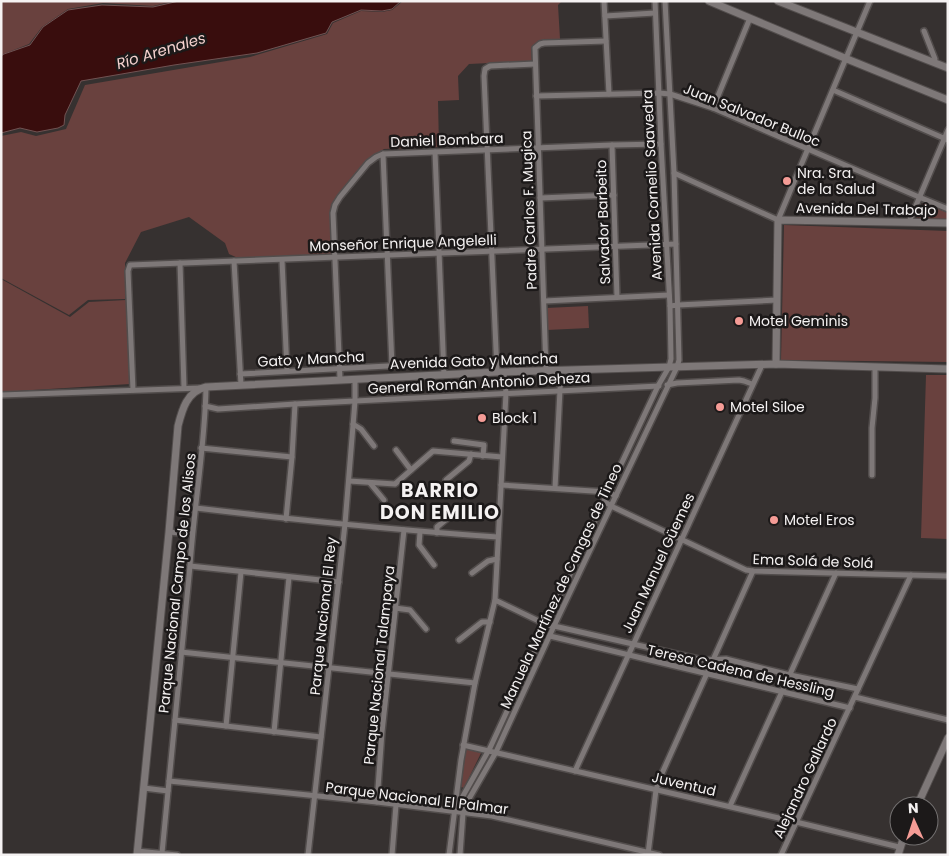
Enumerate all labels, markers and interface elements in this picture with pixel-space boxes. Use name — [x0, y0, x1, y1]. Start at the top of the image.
water label: Río Arenales — [114, 27, 208, 74]
street label: Juan Salvador Bulloc — [680, 78, 824, 152]
street label: Avenida Cornelio Saavedra — [637, 89, 667, 281]
street label: Daniel Bombara — [390, 128, 504, 152]
street label: Padre Carlos F. Mugica — [516, 130, 542, 290]
street label: Salvador Barbeito — [591, 159, 615, 285]
place label: Nra. Sra. de la Salud — [797, 163, 875, 199]
marker: Nra. Sra. de la Salud — [781, 175, 793, 187]
street label: Avenida Del Trabajo — [796, 198, 936, 220]
street label: Monseñor Enrique Angelelli — [309, 230, 497, 256]
place label: Motel Geminis — [749, 311, 848, 331]
marker: Motel Geminis — [733, 315, 745, 327]
street label: Gato y Mancha — [257, 346, 365, 372]
street label: Avenida Gato y Mancha — [390, 348, 558, 374]
street label: General Román Antonio Deheza — [367, 367, 591, 399]
place label: Motel Siloe — [730, 397, 805, 417]
marker: Motel Siloe — [714, 401, 726, 413]
place label: Block 1 — [492, 408, 537, 428]
marker: Block 1 — [476, 412, 488, 424]
street label: Parque Nacional Campo de los Alisos — [153, 452, 201, 714]
street label: Manuela Martínez de Cangas de Tineo — [495, 460, 627, 712]
district label: BARRIO DON EMILIO — [380, 477, 500, 526]
street label: Juan Manuel Güemes — [617, 490, 699, 636]
place label: Motel Eros — [784, 510, 855, 530]
marker: Motel Eros — [768, 514, 780, 526]
street label: Parque Nacional El Rey — [305, 536, 341, 696]
street label: Ema Solá de Solá — [752, 549, 874, 573]
street label: Parque Nacional Talampaya — [359, 564, 399, 766]
street label: Teresa Cadena de Hessling — [645, 640, 837, 702]
street label: Alejandro Gallardo — [768, 714, 842, 842]
street label: Juventud — [650, 767, 718, 801]
street label: Parque Nacional El Palmar — [324, 777, 510, 819]
north arrow — [889, 796, 939, 846]
text: N — [908, 798, 919, 818]

